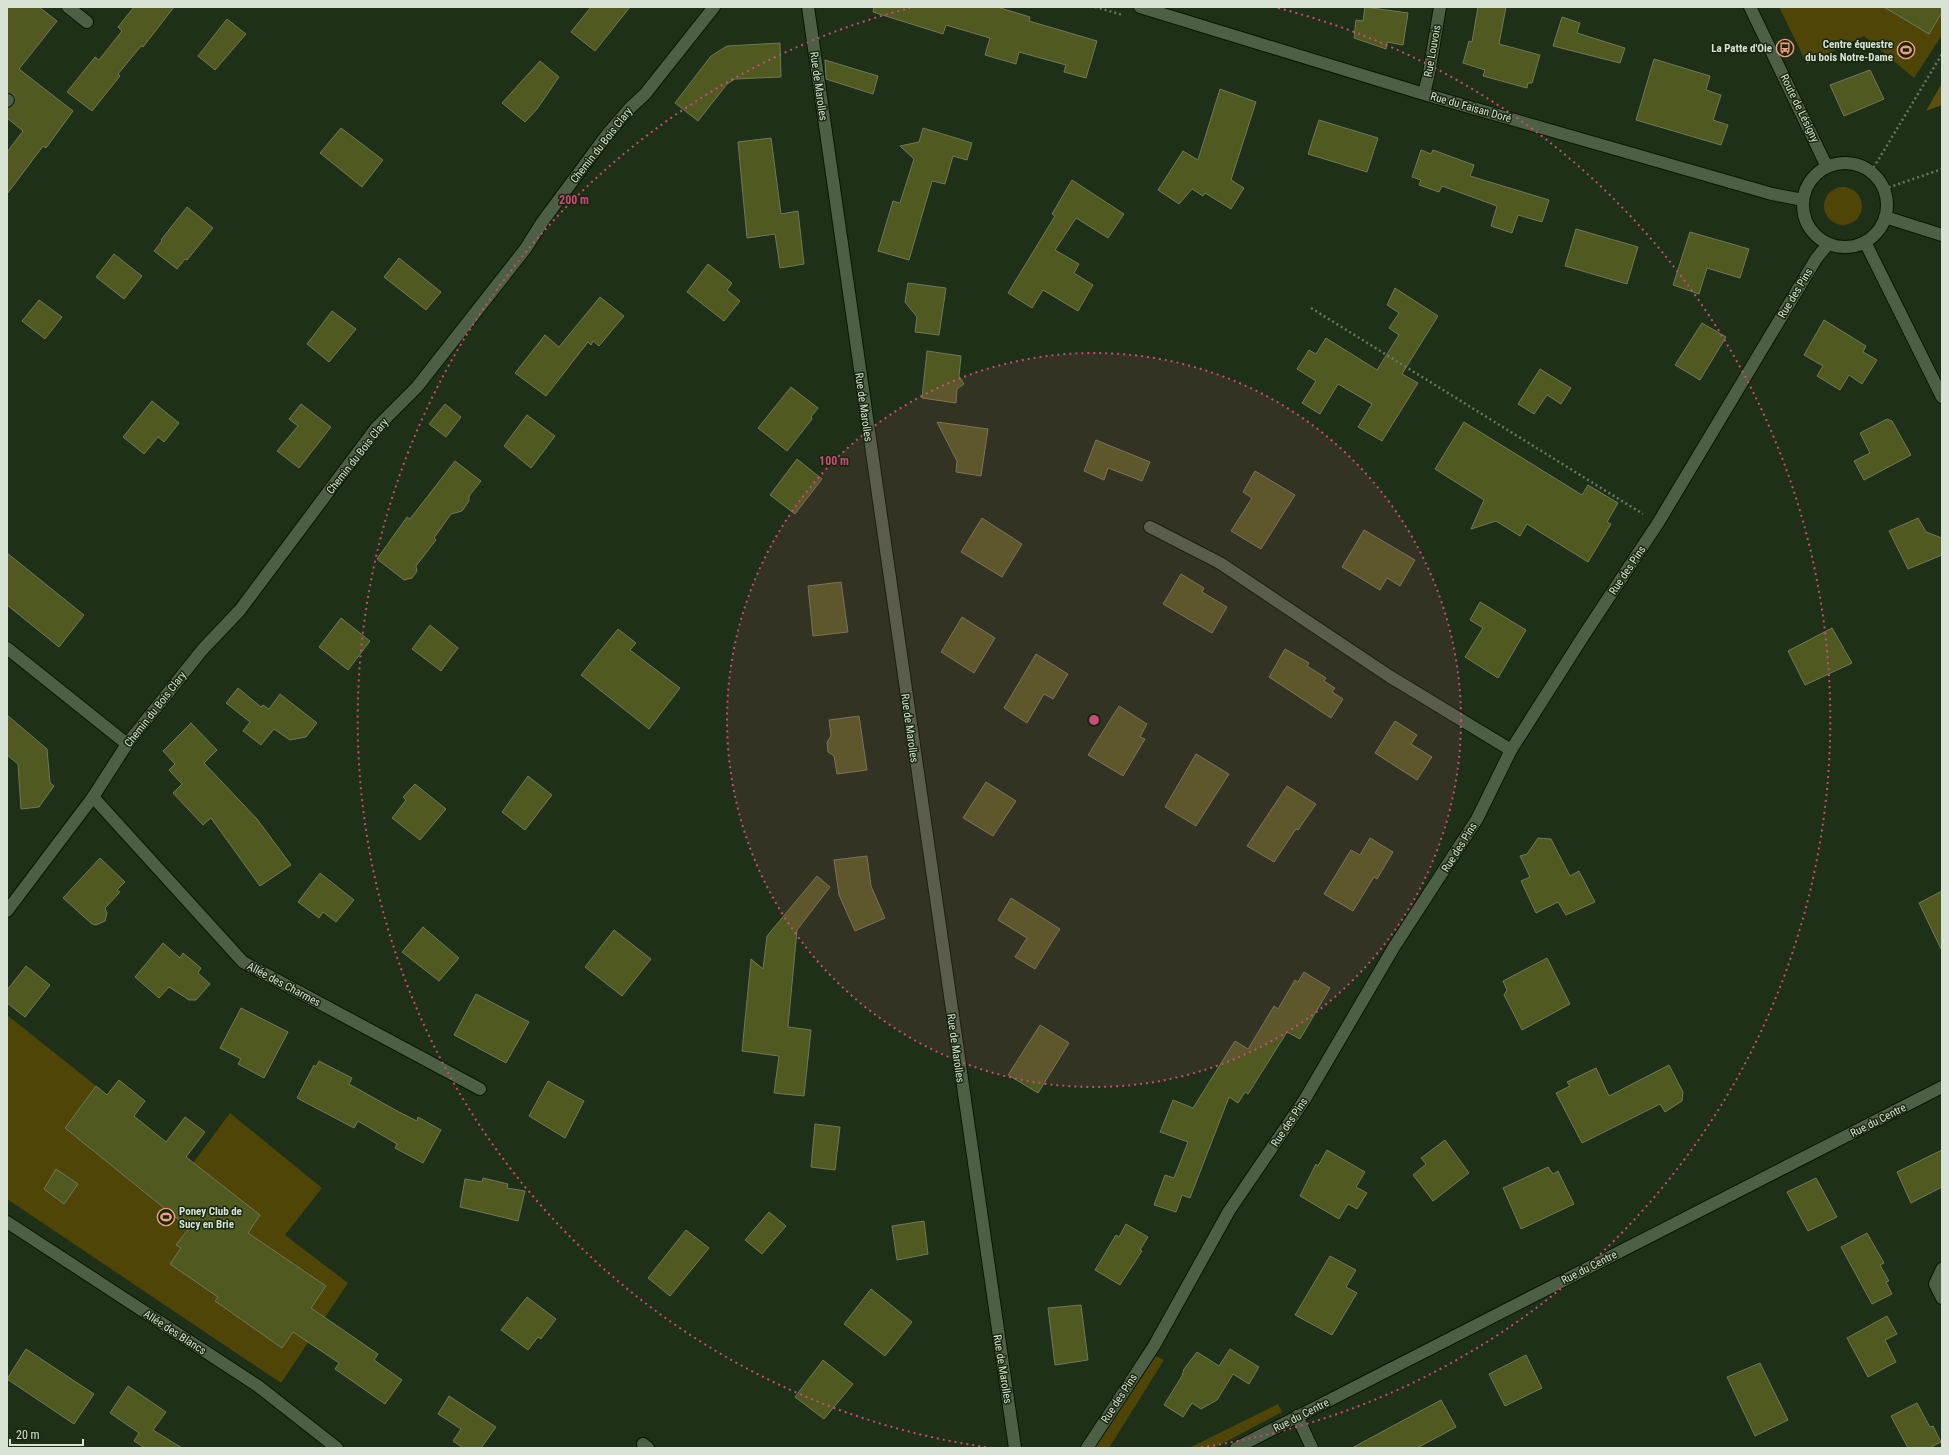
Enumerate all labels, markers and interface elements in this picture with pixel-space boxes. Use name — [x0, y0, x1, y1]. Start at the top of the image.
street label: Rue Louvois — [1422, 24, 1443, 78]
bus stop icon: La Patte d'Oie — [1775, 38, 1795, 58]
place label: Centre équestre du bois Notre-Dame — [1805, 38, 1893, 64]
sports icon: Centre équestre du bois Notre-Dame — [1896, 40, 1916, 60]
place label: La Patte d'Oie — [1711, 42, 1772, 55]
street label: Rue de Marolles — [807, 51, 830, 121]
street label: Route de Lésigny — [1777, 72, 1822, 145]
street label: Rue du Faisan Doré — [1429, 90, 1513, 125]
street label: Chemin du Bois Clary — [568, 105, 635, 186]
text: 200 m — [559, 193, 589, 207]
street label: Rue des Pins — [1775, 266, 1815, 321]
street label: Rue de Marolles — [852, 372, 875, 442]
street label: Chemin du Bois Clary — [324, 416, 391, 497]
text: 100 m — [819, 454, 849, 468]
street label: Rue des Pins — [1606, 543, 1648, 597]
street label: Chemin du Bois Clary — [122, 669, 189, 750]
street label: Rue de Marolles — [898, 693, 921, 763]
centre of rings — [1087, 713, 1101, 727]
street label: Rue des Pins — [1439, 820, 1480, 874]
street label: Allée des Charmes — [245, 960, 323, 1009]
street label: Rue de Marolles — [944, 1013, 967, 1083]
street label: Rue des Pins — [1268, 1095, 1310, 1149]
street label: Rue du Centre — [1848, 1101, 1908, 1140]
place label: Poney Club de Sucy en Brie — [179, 1205, 242, 1231]
sports icon: Poney Club de Sucy en Brie — [156, 1207, 176, 1227]
street label: Rue du Centre — [1559, 1248, 1619, 1287]
street label: Allée des Blancs — [141, 1307, 208, 1357]
street label: Rue de Marolles — [991, 1334, 1014, 1404]
street label: Rue des Pins — [1099, 1371, 1140, 1425]
street label: Rue du Centre — [1271, 1396, 1331, 1435]
scale bar — [10, 1421, 83, 1447]
text: 20 m — [16, 1428, 40, 1442]

